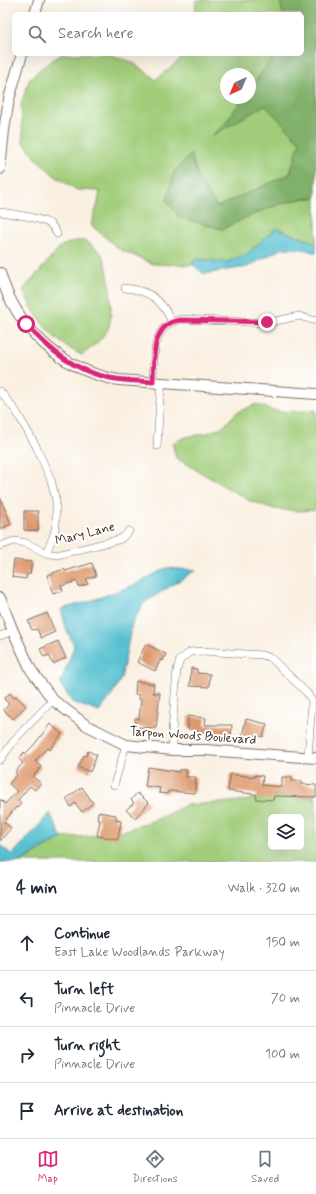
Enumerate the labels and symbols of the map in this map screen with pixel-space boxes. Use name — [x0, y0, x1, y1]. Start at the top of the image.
north arrow — [220, 68, 256, 104]
route end — [258, 313, 276, 331]
route start — [17, 315, 35, 333]
street label: Mary Lane — [53, 518, 117, 550]
street label: Tarpon Woods Boulevard — [129, 723, 257, 749]

